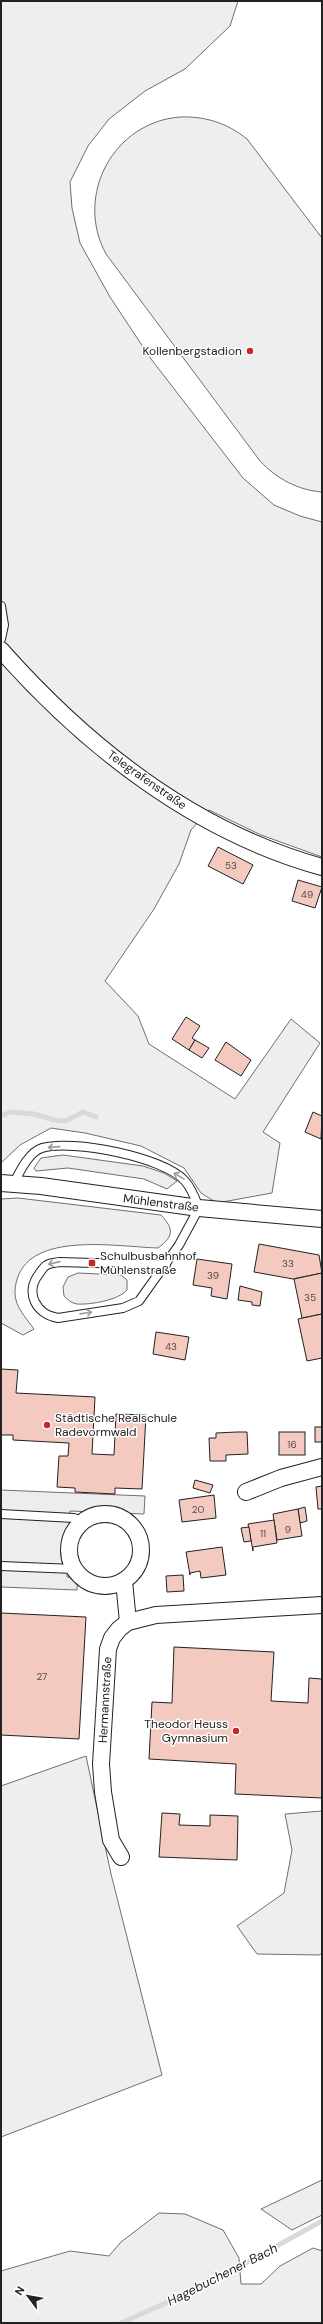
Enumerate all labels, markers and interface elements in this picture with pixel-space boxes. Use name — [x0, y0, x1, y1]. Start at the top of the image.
place label: Kollenbergstadion — [142, 343, 242, 359]
marker: Kollenbergstadion — [245, 346, 255, 356]
street label: Telegrafenstraße — [104, 747, 190, 813]
house number: 53 — [225, 859, 237, 872]
house number: 49 — [301, 888, 313, 901]
one-way arrow — [48, 1144, 61, 1151]
one-way arrow — [173, 1172, 185, 1180]
street label: Mühlenstraße — [122, 1190, 200, 1216]
place label: Schulbusbahnhof Mühlenstraße — [100, 1248, 197, 1278]
house number: 33 — [282, 1257, 294, 1270]
marker: Schulbusbahnhof Mühlenstraße — [87, 1258, 97, 1268]
one-way arrow — [47, 1260, 60, 1268]
house number: 39 — [207, 1269, 219, 1282]
house number: 35 — [304, 1291, 316, 1304]
one-way arrow — [79, 1309, 92, 1317]
house number: 43 — [165, 1340, 177, 1353]
place label: Städtische Realschule Radevormwald — [55, 1410, 177, 1440]
marker: Städtische Realschule Radevormwald — [42, 1420, 52, 1430]
house number: 16 — [287, 1438, 297, 1451]
house number: 20 — [192, 1503, 204, 1516]
house number: 9 — [285, 1523, 291, 1536]
house number: 11 — [260, 1527, 266, 1540]
street label: Hermannstraße — [95, 1656, 115, 1744]
house number: 27 — [37, 1670, 47, 1683]
place label: Theodor Heuss Gymnasium — [144, 1716, 228, 1746]
marker: Theodor Heuss Gymnasium — [231, 1726, 241, 1736]
water label: Hagebuchener Bach — [164, 2239, 280, 2310]
north arrow — [8, 2276, 48, 2316]
text: N — [11, 2284, 28, 2298]

